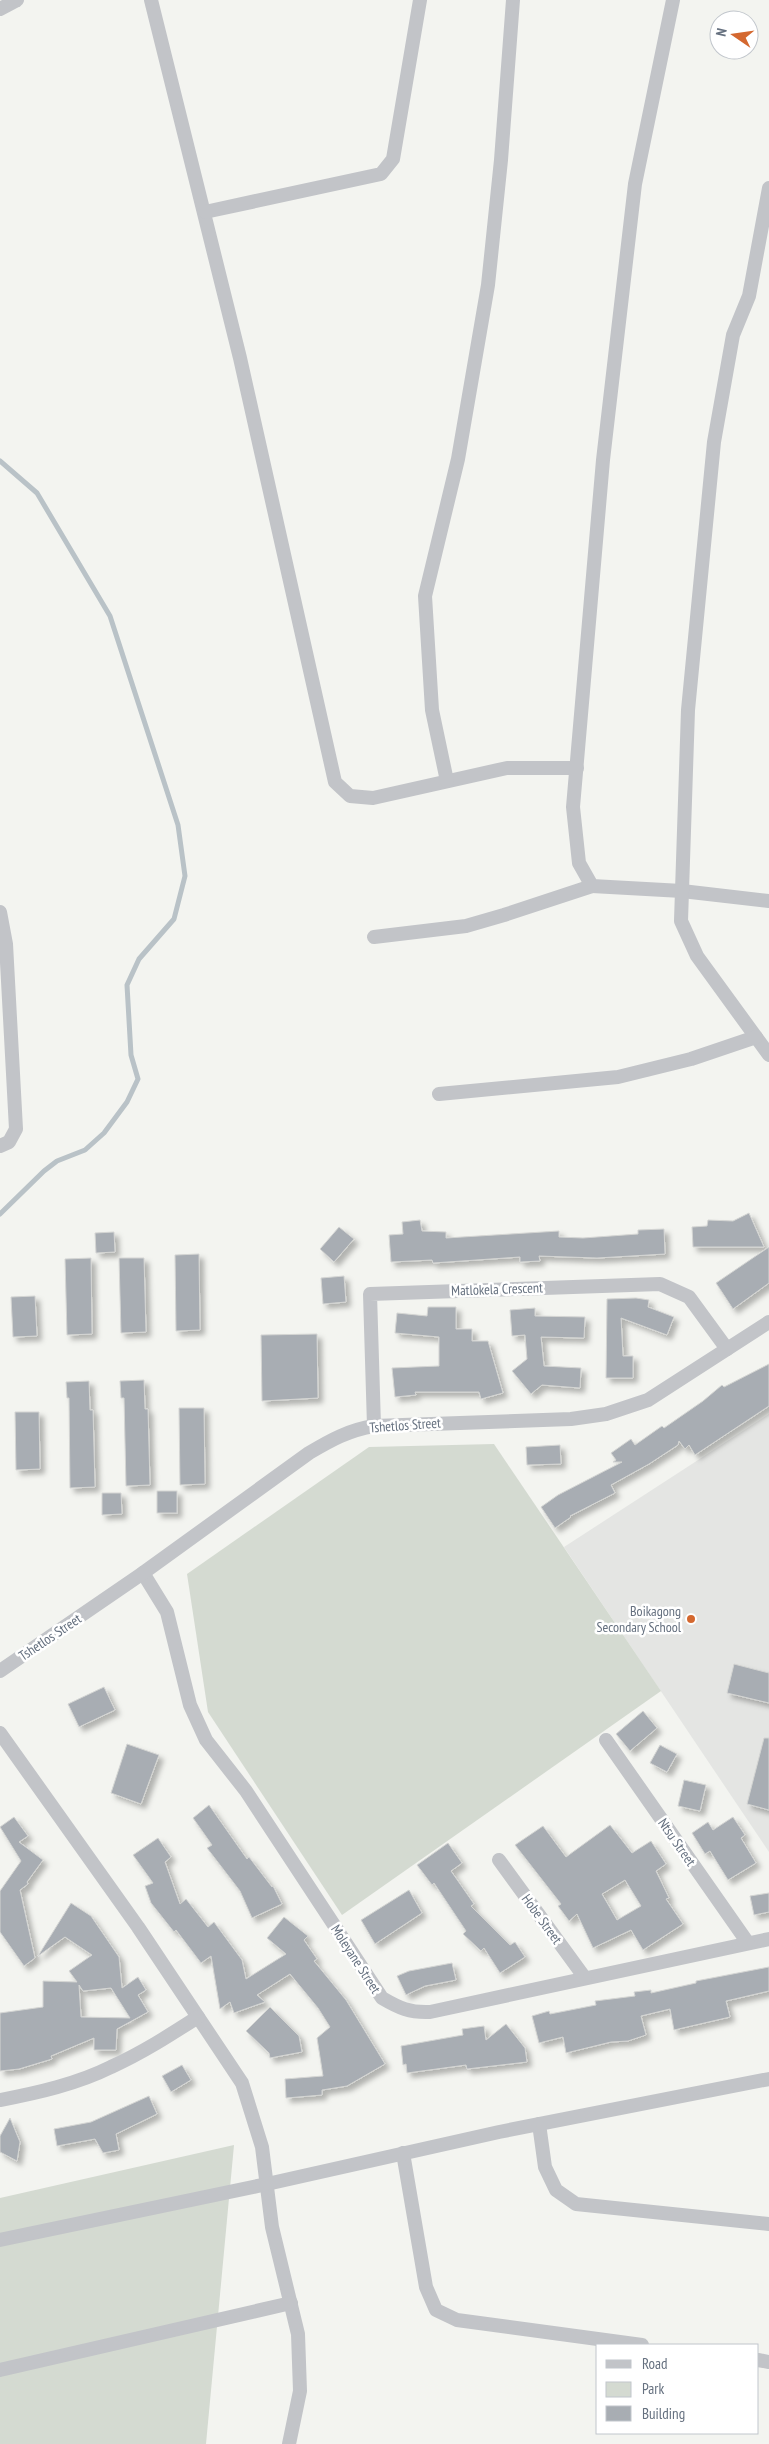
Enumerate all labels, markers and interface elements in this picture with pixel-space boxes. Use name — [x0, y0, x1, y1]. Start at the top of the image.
north arrow — [709, 10, 759, 60]
text: N — [712, 26, 731, 38]
street label: Matlokela Crescent — [451, 1278, 543, 1300]
street label: Tshetlos Street — [369, 1414, 441, 1436]
place label: Boikagong Secondary School — [597, 1602, 682, 1636]
street label: Tshetlos Street — [15, 1609, 85, 1664]
marker: Boikagong Secondary School — [685, 1613, 697, 1625]
street label: Ntsu Street — [654, 1815, 700, 1869]
street label: Hobe Street — [518, 1891, 566, 1948]
street label: Moleyane Street — [327, 1921, 385, 1997]
legend — [596, 2344, 759, 2434]
text: Road — [642, 2354, 668, 2373]
text: Park — [642, 2379, 664, 2398]
text: Building — [642, 2404, 685, 2423]

